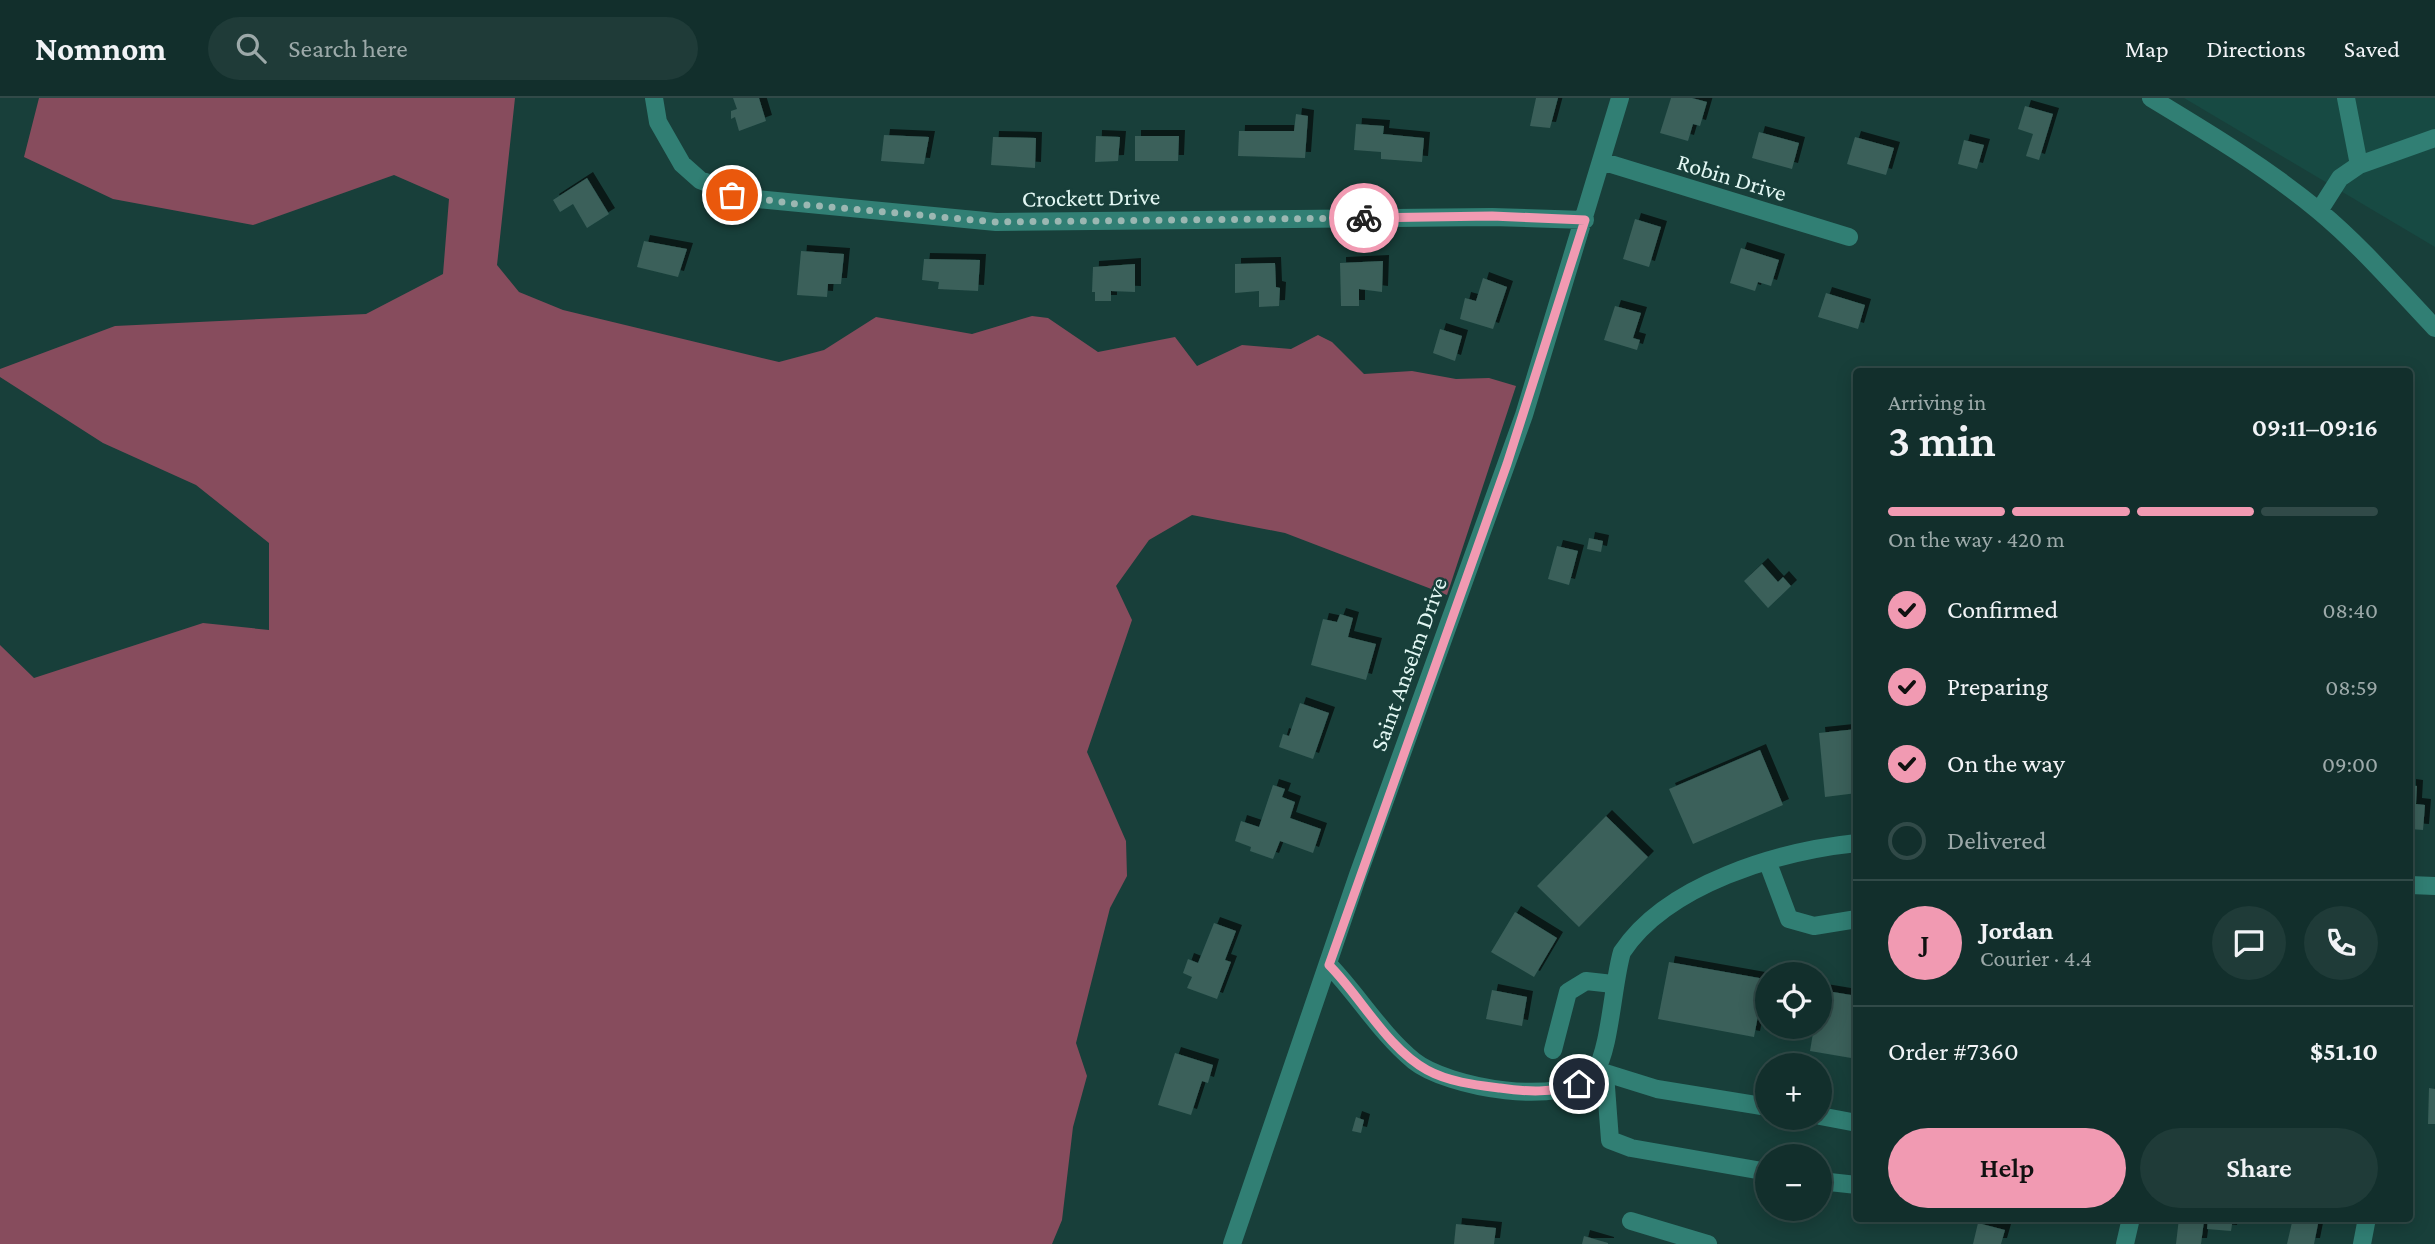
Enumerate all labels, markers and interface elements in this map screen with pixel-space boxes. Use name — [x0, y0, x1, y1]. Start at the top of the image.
search box — [208, 17, 698, 80]
icon: search — [232, 29, 270, 67]
text: Nomnom — [35, 30, 166, 67]
text: Search here — [288, 34, 408, 63]
text: Map — [2125, 35, 2169, 62]
text: Directions — [2207, 35, 2306, 62]
text: Saved — [2344, 35, 2400, 62]
street label: Robin Drive — [1674, 148, 1790, 206]
pin — [702, 165, 762, 225]
icon: bag — [713, 176, 751, 214]
street label: Crockett Drive — [1022, 182, 1160, 212]
courier — [1329, 183, 1399, 253]
icon: bike — [1345, 199, 1383, 237]
text: Arriving in — [1888, 389, 1986, 415]
text: 09:11–09:16 — [2252, 413, 2378, 442]
text: 3 min — [1888, 415, 1996, 466]
text: On the way · 420 m — [1888, 526, 2065, 552]
street label: Saint Anselm Drive — [1364, 574, 1452, 754]
icon: check — [1888, 591, 1926, 629]
text: Confirmed — [1947, 595, 2058, 624]
text: 08:40 — [2323, 597, 2378, 623]
icon: check — [1888, 668, 1926, 706]
text: Preparing — [1947, 672, 2048, 701]
text: 08:59 — [2325, 674, 2378, 700]
icon: check — [1888, 745, 1926, 783]
text: On the way — [1947, 749, 2065, 778]
text: 09:00 — [2322, 751, 2378, 777]
text: Delivered — [1947, 826, 2046, 855]
button: chat — [2212, 906, 2286, 980]
button: phone — [2304, 906, 2378, 980]
text: Jordan — [1980, 916, 2054, 945]
text: J — [1921, 929, 1929, 958]
text: Courier · 4.4 — [1980, 945, 2092, 971]
map controls — [1755, 962, 1832, 1221]
button: locate — [1755, 962, 1832, 1039]
text: Order #7360 — [1888, 1037, 2019, 1066]
text: $51.10 — [2310, 1037, 2378, 1066]
button: + — [1755, 1053, 1832, 1130]
pin — [1549, 1054, 1609, 1114]
icon: home — [1560, 1065, 1598, 1103]
button: Help — [1888, 1128, 2126, 1208]
button: Share — [2140, 1128, 2378, 1208]
button: − — [1755, 1144, 1832, 1221]

